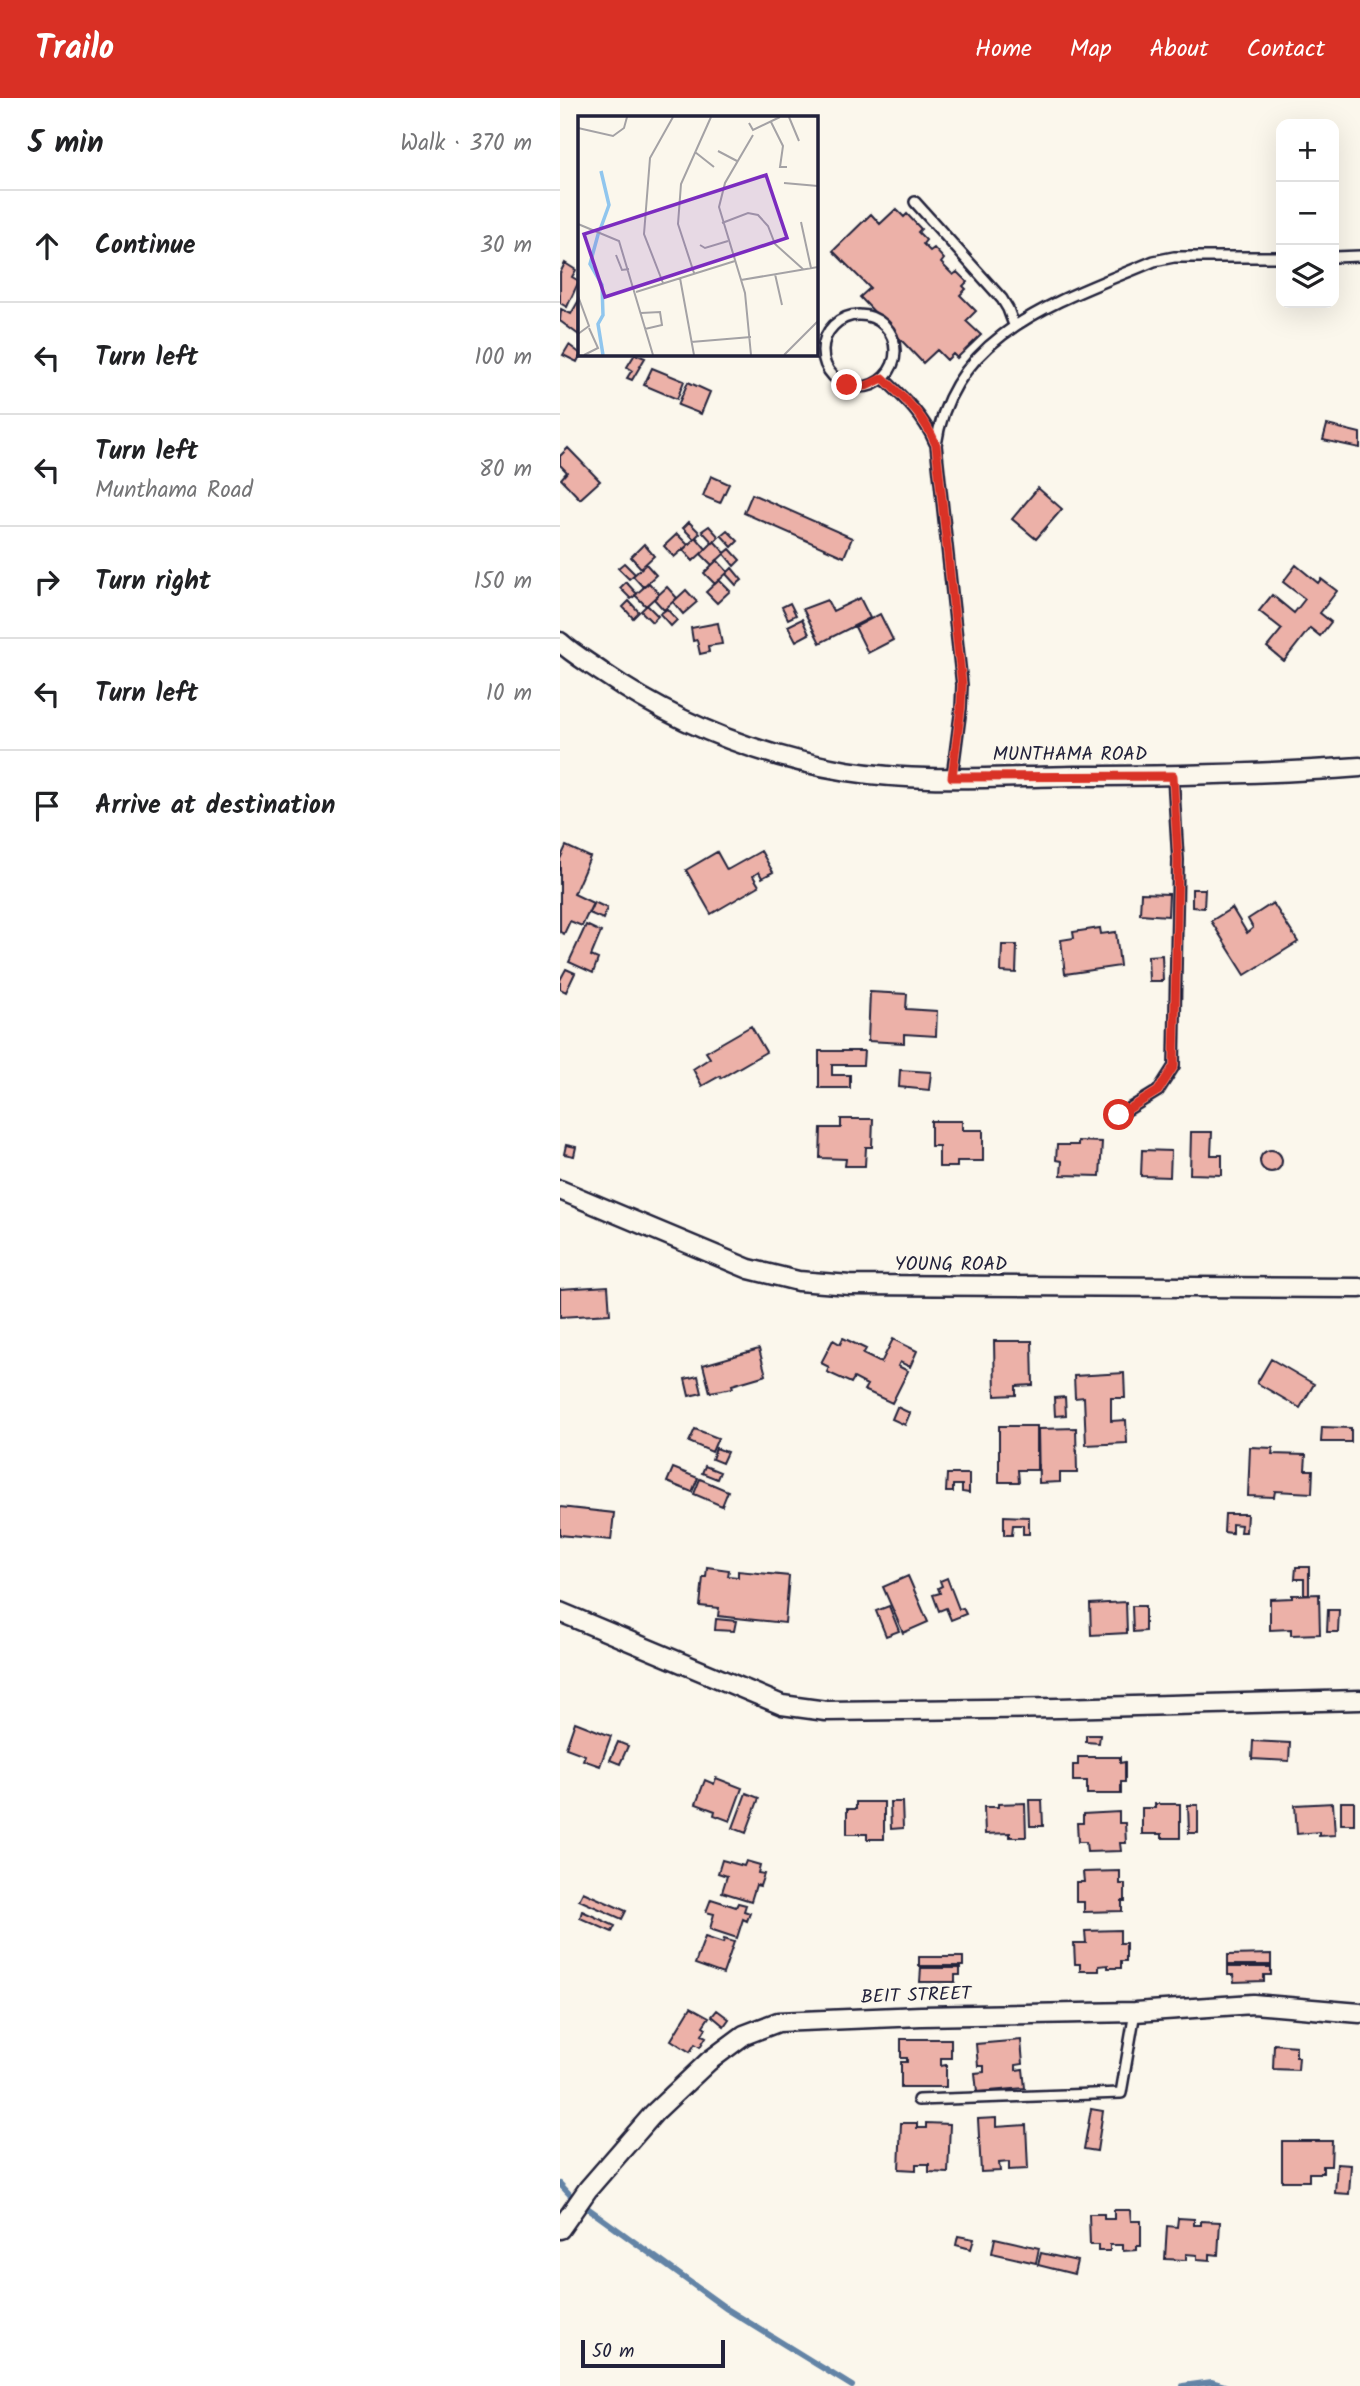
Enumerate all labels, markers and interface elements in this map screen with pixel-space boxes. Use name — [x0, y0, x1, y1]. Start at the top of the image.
text: Trailo — [35, 23, 114, 76]
text: Home — [975, 30, 1032, 69]
text: Map — [1070, 30, 1112, 69]
text: About — [1150, 30, 1208, 69]
text: Contact — [1246, 30, 1325, 69]
inset map — [578, 116, 817, 355]
map controls — [1276, 119, 1339, 308]
button: + — [1276, 119, 1339, 182]
text: 5 min — [28, 120, 104, 168]
text: Walk · 370 m — [400, 126, 532, 162]
button: − — [1276, 182, 1339, 245]
text: Continue — [95, 225, 196, 267]
icon: ahead — [28, 227, 66, 265]
text: 30 m — [480, 228, 532, 264]
button: layers — [1276, 245, 1339, 308]
text: Turn left — [95, 337, 198, 379]
icon: left — [28, 339, 66, 377]
text: 100 m — [474, 340, 532, 376]
route end — [831, 369, 862, 400]
text: Turn left — [95, 431, 198, 473]
icon: left — [28, 451, 66, 489]
text: 80 m — [479, 452, 532, 488]
text: Munthama Road — [95, 473, 253, 509]
text: Turn right — [95, 561, 211, 603]
icon: right — [28, 563, 66, 601]
text: 150 m — [473, 564, 532, 600]
text: Turn left — [95, 673, 198, 715]
icon: left — [28, 675, 66, 713]
text: 10 m — [486, 676, 532, 712]
street label: MUNTHAMA ROAD — [993, 740, 1147, 770]
text: Arrive at destination — [95, 785, 335, 827]
icon: arrive — [28, 787, 66, 825]
route start — [1103, 1099, 1134, 1130]
street label: YOUNG ROAD — [895, 1250, 1007, 1280]
street label: BEIT STREET — [860, 1979, 974, 2013]
scale bar — [581, 2337, 724, 2369]
text: 50 m — [592, 2337, 634, 2367]

